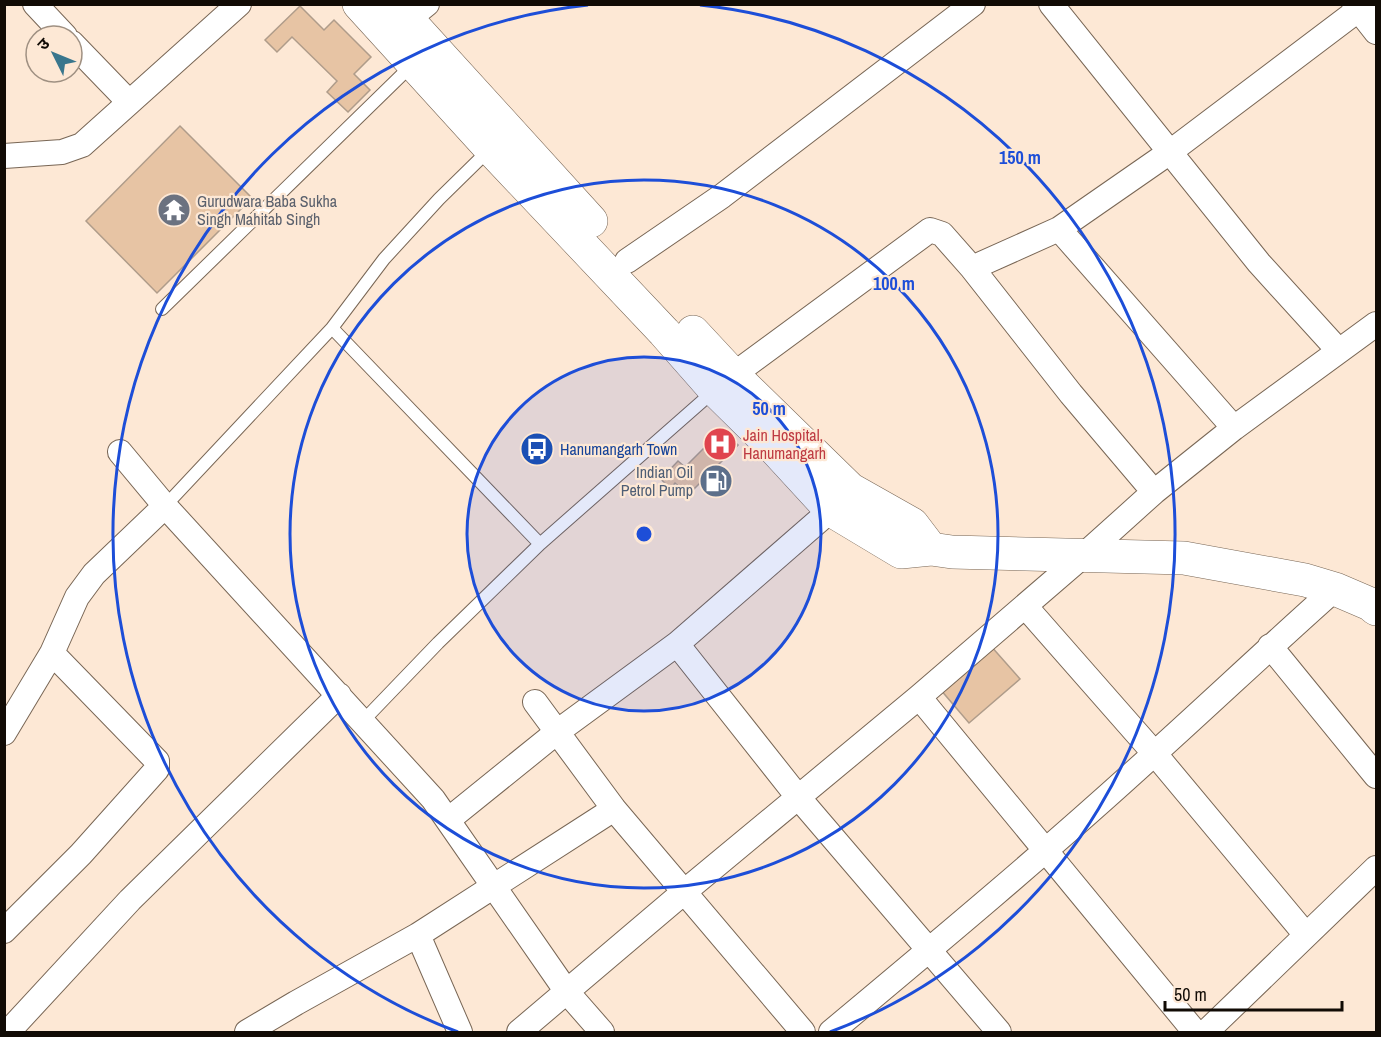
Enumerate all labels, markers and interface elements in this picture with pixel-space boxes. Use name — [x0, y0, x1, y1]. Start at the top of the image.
north arrow — [24, 24, 84, 84]
text: उ — [32, 32, 55, 55]
text: 150 m — [999, 145, 1041, 170]
place label: Gurudwara Baba Sukha Singh Mahitab Singh — [197, 190, 338, 230]
temple icon: Gurudwara Baba Sukha Singh Mahitab Singh — [156, 192, 192, 228]
text: 100 m — [873, 271, 915, 296]
text: 50 m — [752, 396, 786, 421]
place label: Jain Hospital, Hanumangarh — [743, 424, 826, 464]
hospital icon: Jain Hospital, Hanumangarh — [702, 426, 738, 462]
bus stop icon: Hanumangarh Town — [519, 431, 555, 467]
place label: Hanumangarh Town — [560, 438, 677, 460]
place label: Indian Oil Petrol Pump — [621, 461, 693, 501]
fuel station icon: Indian Oil Petrol Pump — [698, 463, 734, 499]
centre of rings — [634, 524, 654, 544]
scale bar — [1165, 974, 1342, 1012]
text: 50 m — [1174, 982, 1207, 1007]

